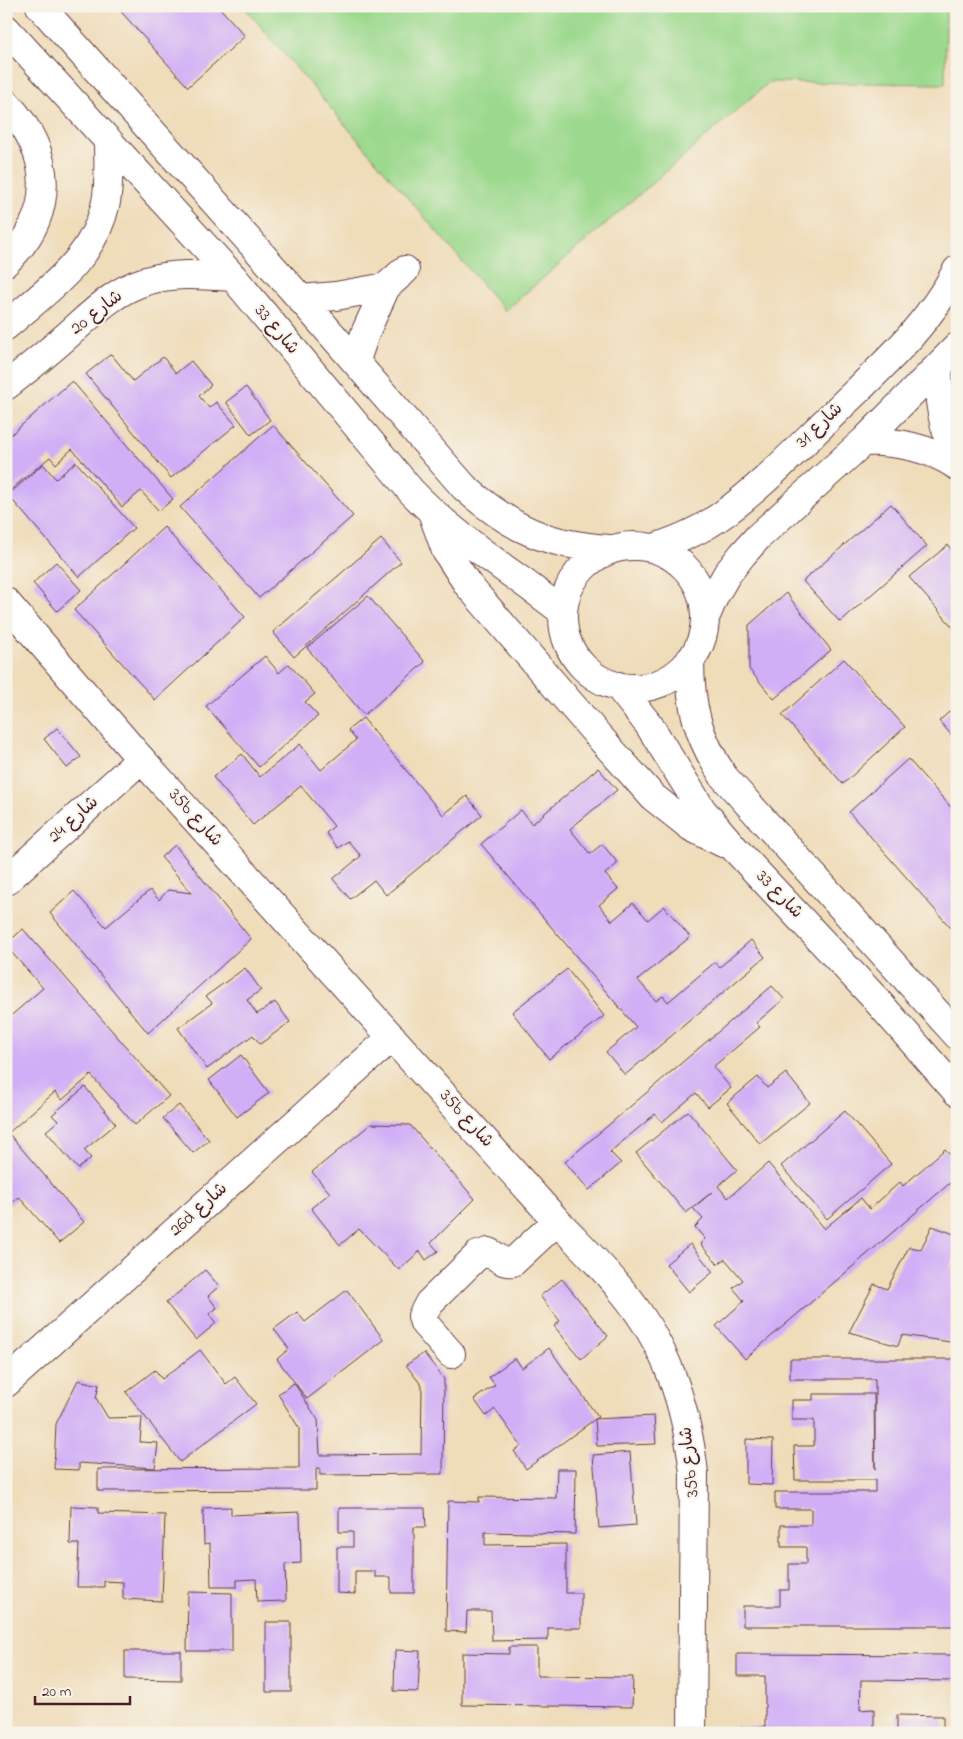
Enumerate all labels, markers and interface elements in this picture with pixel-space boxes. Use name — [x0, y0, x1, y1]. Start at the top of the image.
street label: شارع 20 — [65, 284, 129, 342]
street label: شارع 33 — [247, 299, 305, 361]
street label: شارع 31 — [791, 397, 849, 455]
street label: 35b شارع — [162, 783, 228, 853]
street label: شارع 24 — [43, 790, 105, 850]
street label: شارع 33 — [749, 865, 809, 925]
street label: 35b شارع — [433, 1084, 499, 1154]
street label: 26d شارع — [164, 1177, 234, 1243]
street label: 35b شارع — [673, 1425, 707, 1499]
scale bar — [35, 1674, 130, 1706]
text: 20 m — [42, 1681, 72, 1703]

